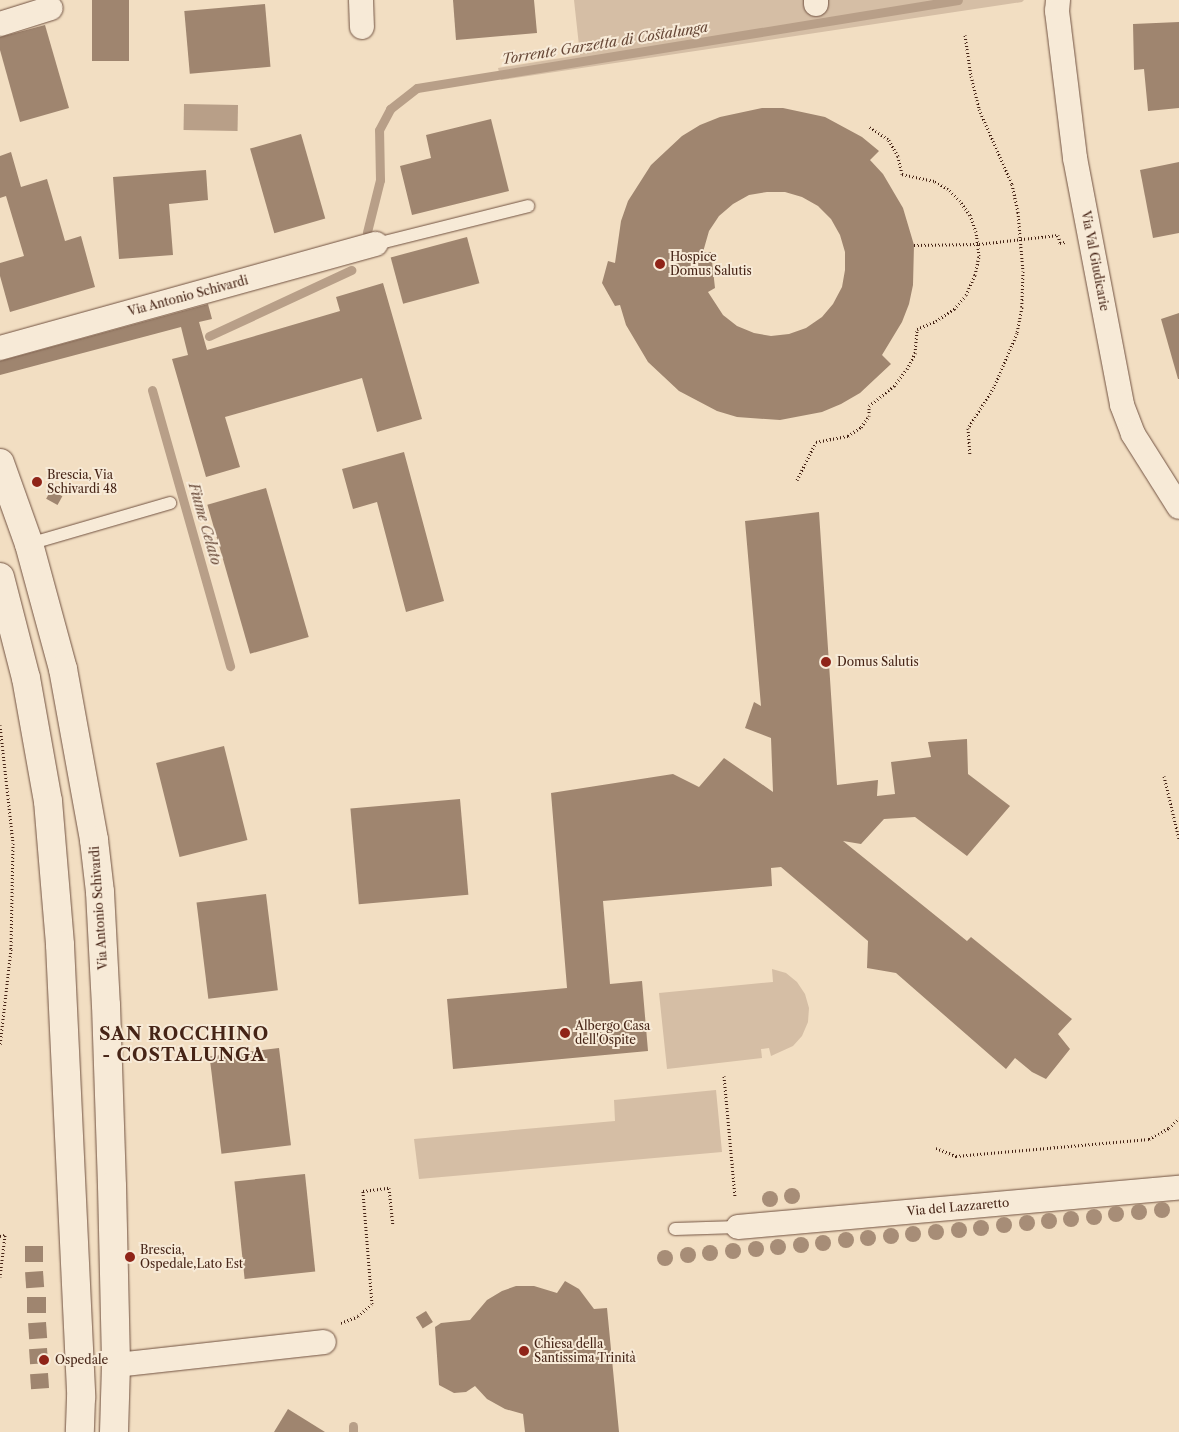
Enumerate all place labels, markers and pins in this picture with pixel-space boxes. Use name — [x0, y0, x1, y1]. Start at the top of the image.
place label: Hospice Domus Salutis — [670, 250, 752, 278]
marker: Hospice Domus Salutis — [654, 258, 666, 270]
place label: Brescia, Via Schivardi 48 — [47, 468, 117, 496]
marker: Brescia, Via Schivardi 48 — [31, 476, 43, 488]
marker: Domus Salutis — [819, 655, 833, 669]
place label: Domus Salutis — [837, 655, 919, 669]
place label: Albergo Casa dell'Ospite — [575, 1019, 650, 1047]
marker: Albergo Casa dell'Ospite — [559, 1027, 571, 1039]
place label: Brescia, Ospedale,Lato Est — [140, 1243, 243, 1271]
marker: Brescia, Ospedale,Lato Est — [124, 1251, 136, 1263]
place label: Chiesa della Santissima Trinità — [534, 1337, 636, 1365]
marker: Chiesa della Santissima Trinità — [518, 1345, 530, 1357]
marker: Ospedale — [37, 1353, 51, 1367]
place label: Ospedale — [55, 1353, 108, 1367]

